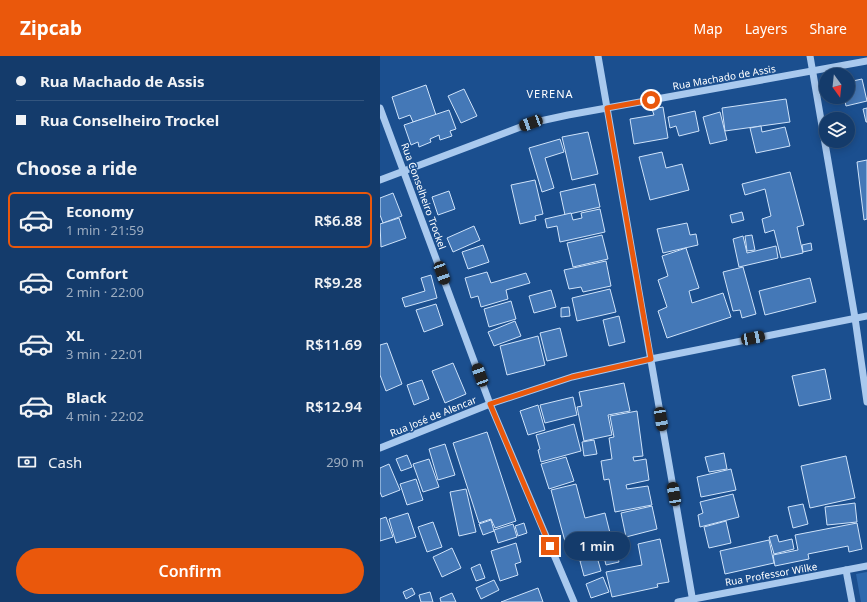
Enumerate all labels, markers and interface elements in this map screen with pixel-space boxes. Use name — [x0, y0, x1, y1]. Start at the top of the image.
text: Zipcab — [20, 15, 82, 41]
text: Map — [694, 19, 723, 38]
text: Layers — [745, 19, 787, 38]
text: Share — [809, 19, 847, 38]
street label: Rua Machado de Assis — [671, 61, 777, 93]
north arrow — [819, 68, 855, 104]
map controls — [819, 68, 855, 148]
text: Rua Machado de Assis — [40, 71, 205, 91]
district label: VERENA — [526, 86, 574, 101]
route start — [642, 91, 660, 109]
text: Rua Conselheiro Trockel — [40, 110, 219, 130]
button: layers — [819, 112, 855, 148]
car — [518, 113, 544, 133]
street label: Rua Conselheiro Trockel — [398, 141, 450, 251]
text: Choose a ride — [16, 156, 137, 180]
text: Economy — [66, 201, 134, 221]
icon: car — [18, 202, 54, 238]
text: R$6.88 — [314, 210, 362, 230]
text: 1 min · 21:59 — [66, 221, 144, 239]
car — [432, 260, 452, 286]
text: Comfort — [66, 263, 128, 283]
icon: car — [18, 264, 54, 300]
text: R$9.28 — [314, 272, 362, 292]
text: 2 min · 22:00 — [66, 283, 144, 301]
text: XL — [66, 325, 84, 345]
icon: car — [18, 326, 54, 362]
car — [740, 330, 766, 346]
text: R$11.69 — [305, 334, 362, 354]
text: 3 min · 22:01 — [66, 345, 144, 363]
car — [470, 362, 490, 388]
text: Black — [66, 387, 106, 407]
icon: car — [18, 388, 54, 424]
street label: Rua José de Alencar — [388, 392, 478, 440]
text: R$12.94 — [305, 396, 362, 416]
car — [653, 406, 669, 432]
text: 4 min · 22:02 — [66, 407, 144, 425]
icon: cash — [16, 451, 38, 473]
text: Cash — [48, 452, 82, 472]
text: 290 m — [326, 453, 364, 471]
car — [666, 481, 682, 507]
callout: 1 min — [564, 532, 630, 560]
route end — [541, 537, 559, 555]
text: 1 min — [579, 537, 615, 555]
button: Confirm — [16, 548, 364, 594]
street label: Rua Professor Wilke — [724, 559, 819, 589]

